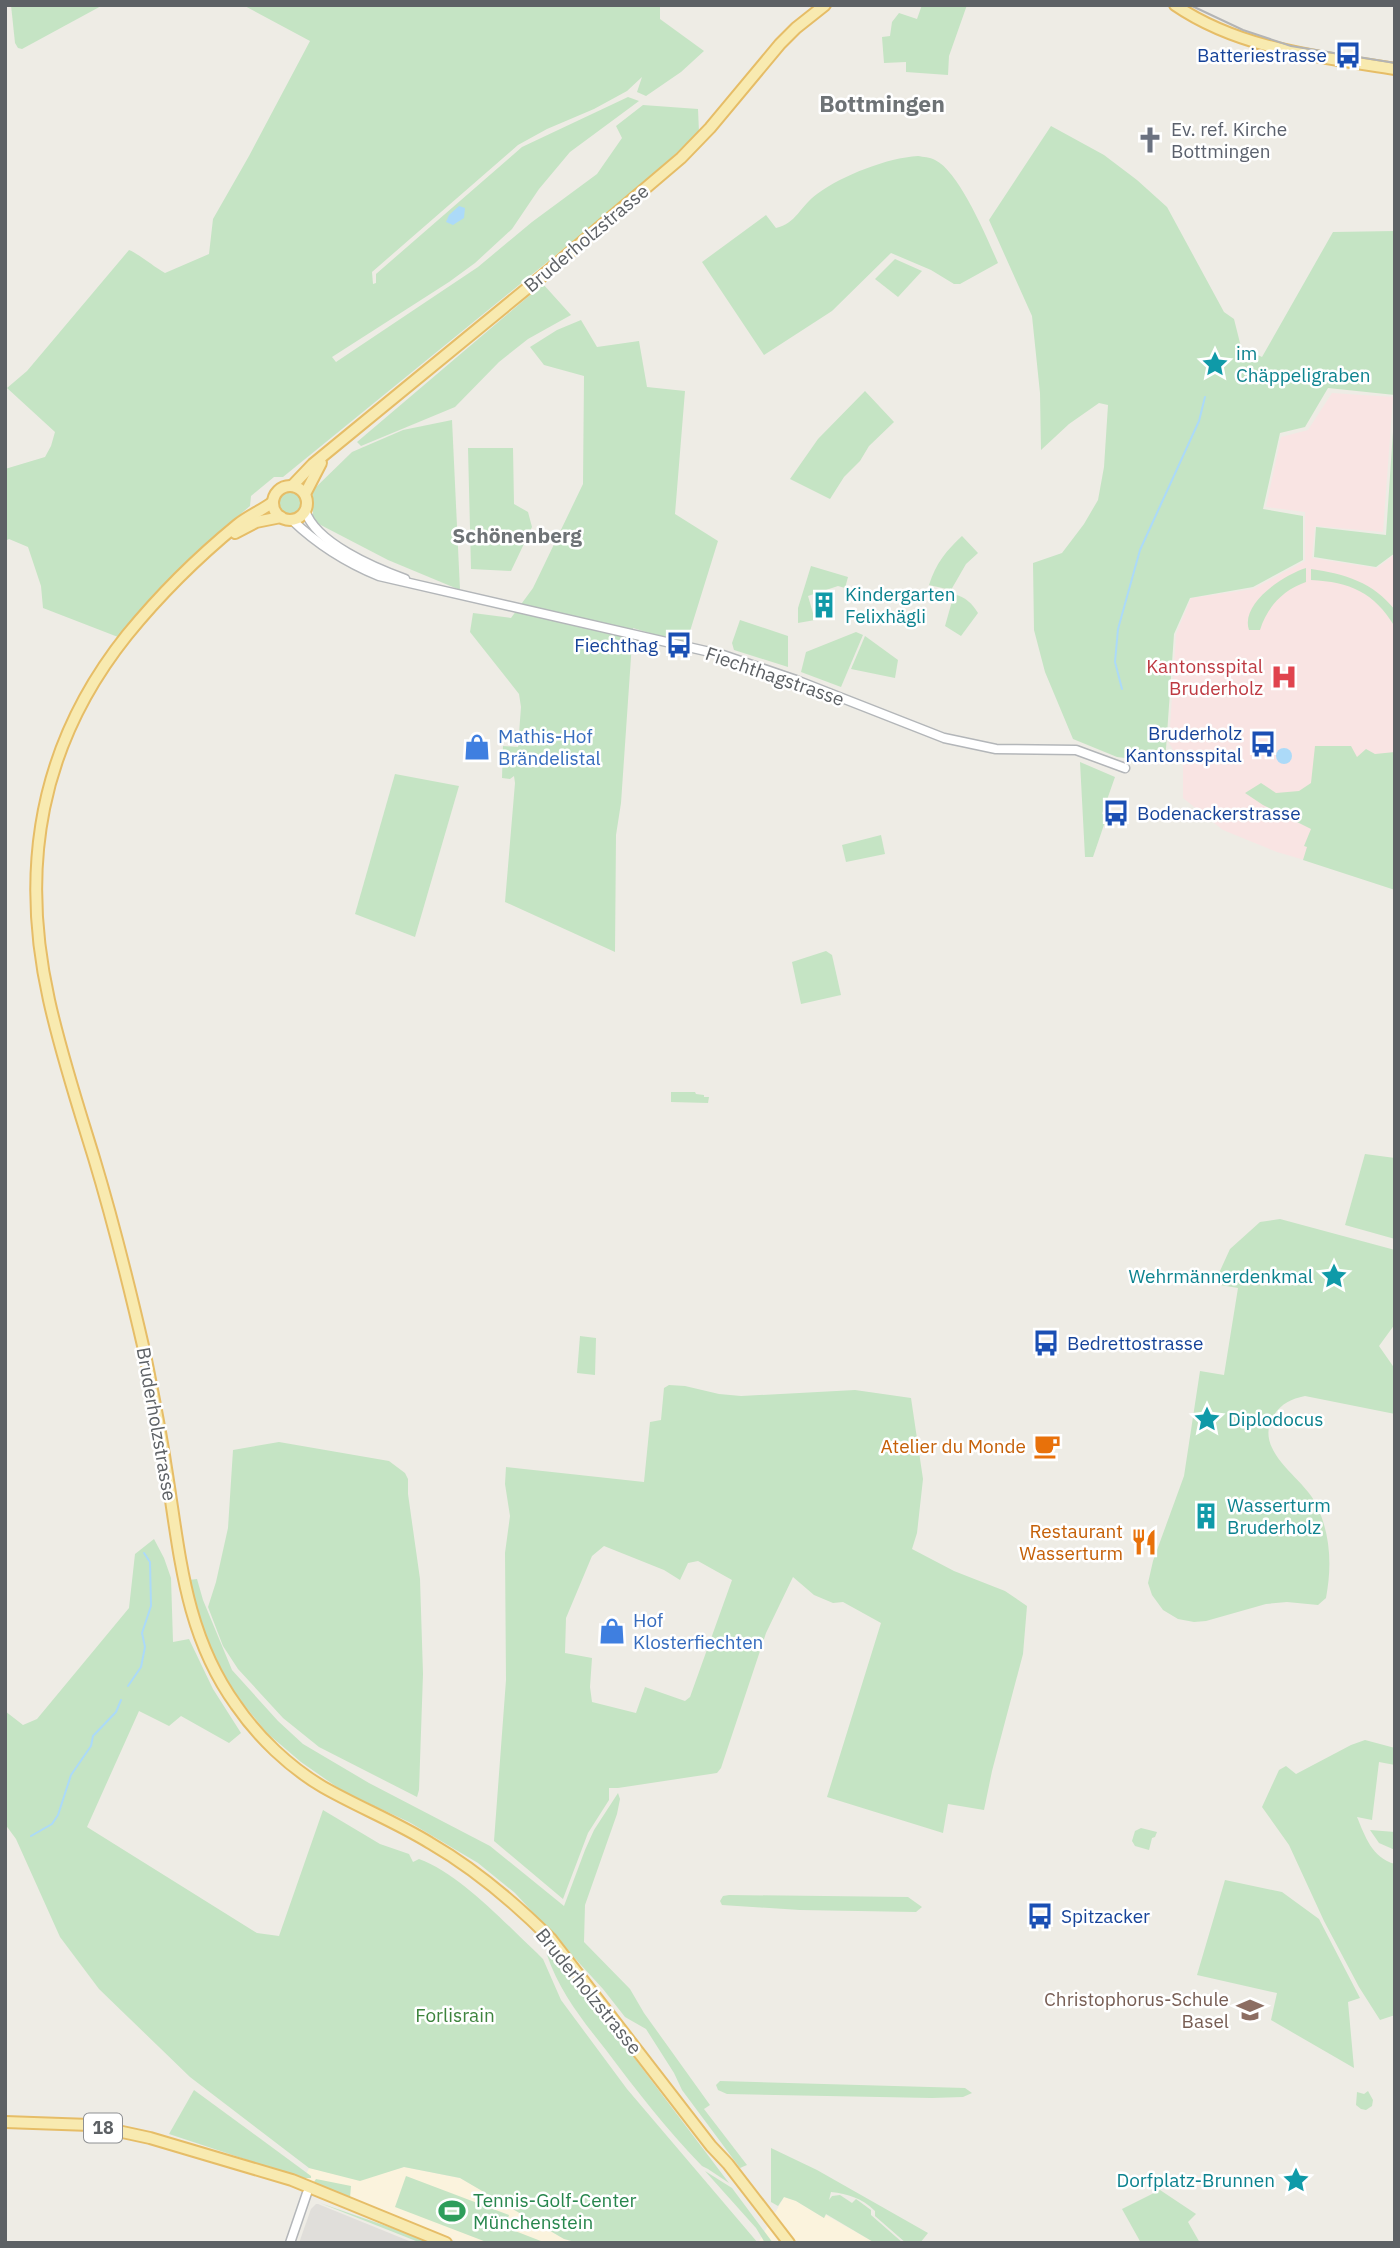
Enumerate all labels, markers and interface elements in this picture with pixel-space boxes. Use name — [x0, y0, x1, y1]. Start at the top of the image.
bus stop icon: Batteriestrasse — [1333, 40, 1363, 70]
place label: Batteriestrasse — [1197, 43, 1327, 67]
district label: Bottmingen — [819, 88, 945, 118]
place label: Ev. ref. Kirche Bottmingen — [1171, 117, 1287, 163]
church icon: Ev. ref. Kirche Bottmingen — [1135, 125, 1165, 155]
street label: Bruderholzstrasse — [519, 179, 653, 297]
place label: im Chäppeligraben — [1236, 341, 1370, 387]
place icon: im Chäppeligraben — [1200, 349, 1230, 379]
district label: Schönenberg — [452, 521, 582, 549]
place label: Kindergarten Felixhägli — [845, 582, 956, 628]
building icon: Kindergarten Felixhägli — [809, 590, 839, 620]
bus stop icon: Fiechthag — [664, 630, 694, 660]
place label: Fiechthag — [574, 633, 658, 657]
street label: Fiechthagstrasse — [702, 641, 848, 711]
place label: Kantonsspital Bruderholz — [1146, 654, 1263, 700]
hospital icon: Kantonsspital Bruderholz — [1269, 662, 1299, 692]
place label: Bruderholz Kantonsspital — [1125, 721, 1242, 767]
place label: Mathis-Hof Brändelistal — [498, 724, 601, 770]
bus stop icon: Bruderholz Kantonsspital — [1248, 729, 1278, 759]
shop icon: Mathis-Hof Brändelistal — [462, 732, 492, 762]
bus stop icon: Bodenackerstrasse — [1101, 798, 1131, 828]
place label: Bodenackerstrasse — [1137, 801, 1301, 825]
place icon: Wehrmännerdenkmal — [1319, 1261, 1349, 1291]
place label: Wehrmännerdenkmal — [1128, 1264, 1313, 1288]
bus stop icon: Bedrettostrasse — [1031, 1328, 1061, 1358]
place label: Bedrettostrasse — [1067, 1331, 1204, 1355]
street label: Bruderholzstrasse — [132, 1345, 182, 1503]
place icon: Diplodocus — [1192, 1404, 1222, 1434]
place label: Diplodocus — [1228, 1407, 1324, 1431]
cafe icon: Atelier du Monde — [1032, 1431, 1062, 1461]
place label: Atelier du Monde — [880, 1434, 1026, 1458]
place label: Wasserturm Bruderholz — [1227, 1493, 1331, 1539]
building icon: Wasserturm Bruderholz — [1191, 1501, 1221, 1531]
place label: Restaurant Wasserturm — [1019, 1519, 1123, 1565]
restaurant icon: Restaurant Wasserturm — [1129, 1527, 1159, 1557]
place label: Hof Klosterfiechten — [633, 1608, 763, 1654]
shop icon: Hof Klosterfiechten — [597, 1616, 627, 1646]
bus stop icon: Spitzacker — [1025, 1901, 1055, 1931]
place label: Spitzacker — [1061, 1904, 1150, 1928]
street label: Bruderholzstrasse — [531, 1923, 647, 2059]
place label: Christophorus-Schule Basel — [1044, 1987, 1229, 2033]
school or university icon: Christophorus-Schule Basel — [1235, 1995, 1265, 2025]
park label: Forlisrain — [415, 2003, 495, 2027]
road number: 18 — [84, 2114, 122, 2142]
place icon: Dorfplatz-Brunnen — [1281, 2165, 1311, 2195]
place label: Dorfplatz-Brunnen — [1116, 2168, 1275, 2192]
place label: Tennis-Golf-Center Münchenstein — [473, 2188, 636, 2234]
sports icon: Tennis-Golf-Center Münchenstein — [437, 2196, 467, 2226]

